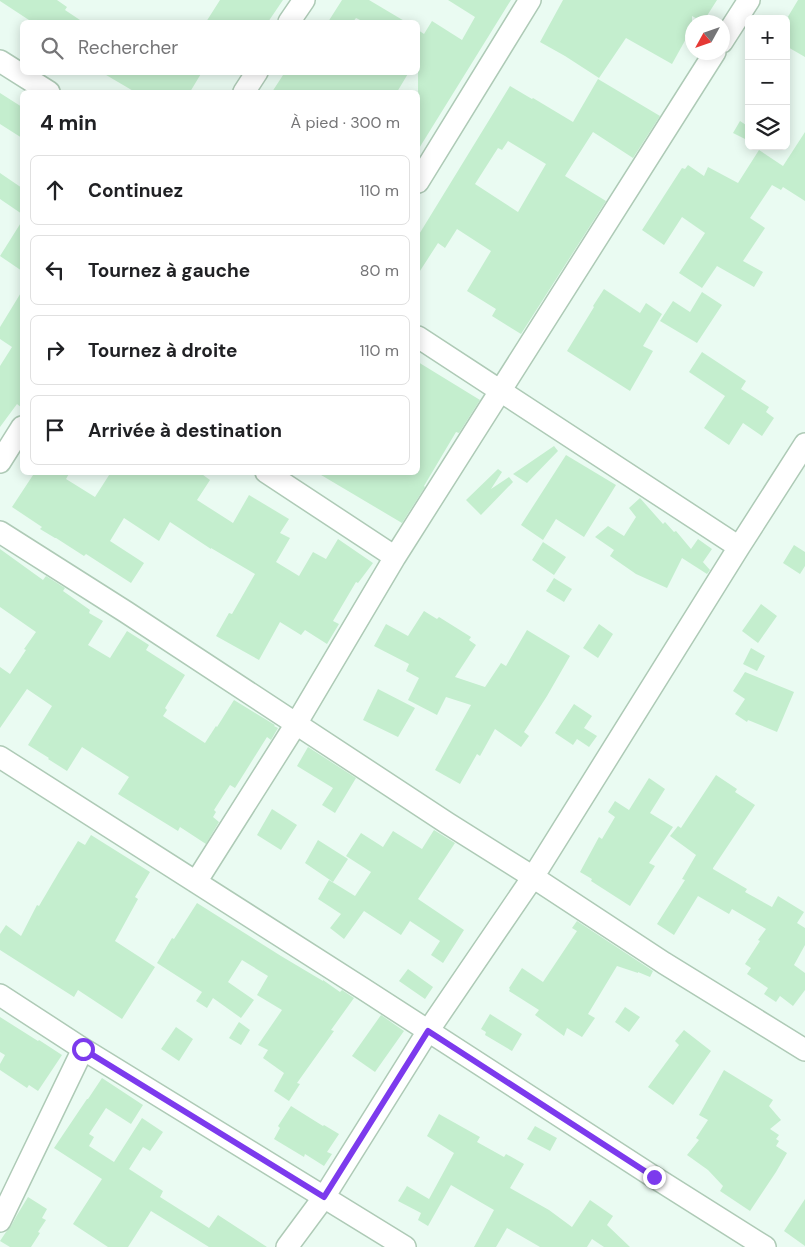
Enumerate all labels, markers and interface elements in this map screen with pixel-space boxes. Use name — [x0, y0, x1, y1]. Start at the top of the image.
north arrow — [685, 15, 730, 60]
map controls — [745, 15, 790, 150]
button: + — [745, 15, 790, 60]
search box — [20, 20, 420, 75]
icon: search — [38, 34, 66, 62]
text: Rechercher — [78, 35, 178, 60]
button: − — [745, 60, 790, 105]
button: layers — [745, 105, 790, 150]
text: 4 min — [40, 109, 97, 137]
text: À pied · 300 m — [291, 112, 400, 133]
icon: ahead — [41, 176, 69, 204]
text: Continuez — [88, 178, 183, 203]
text: 110 m — [360, 180, 399, 201]
icon: left — [41, 256, 69, 284]
text: Tournez à gauche — [88, 258, 250, 283]
text: 80 m — [360, 260, 399, 281]
icon: right — [41, 336, 69, 364]
text: Tournez à droite — [88, 338, 238, 363]
text: 110 m — [360, 340, 399, 361]
icon: arrive — [41, 416, 69, 444]
text: Arrivée à destination — [88, 418, 282, 443]
route start — [72, 1038, 95, 1061]
route end — [643, 1166, 666, 1189]

